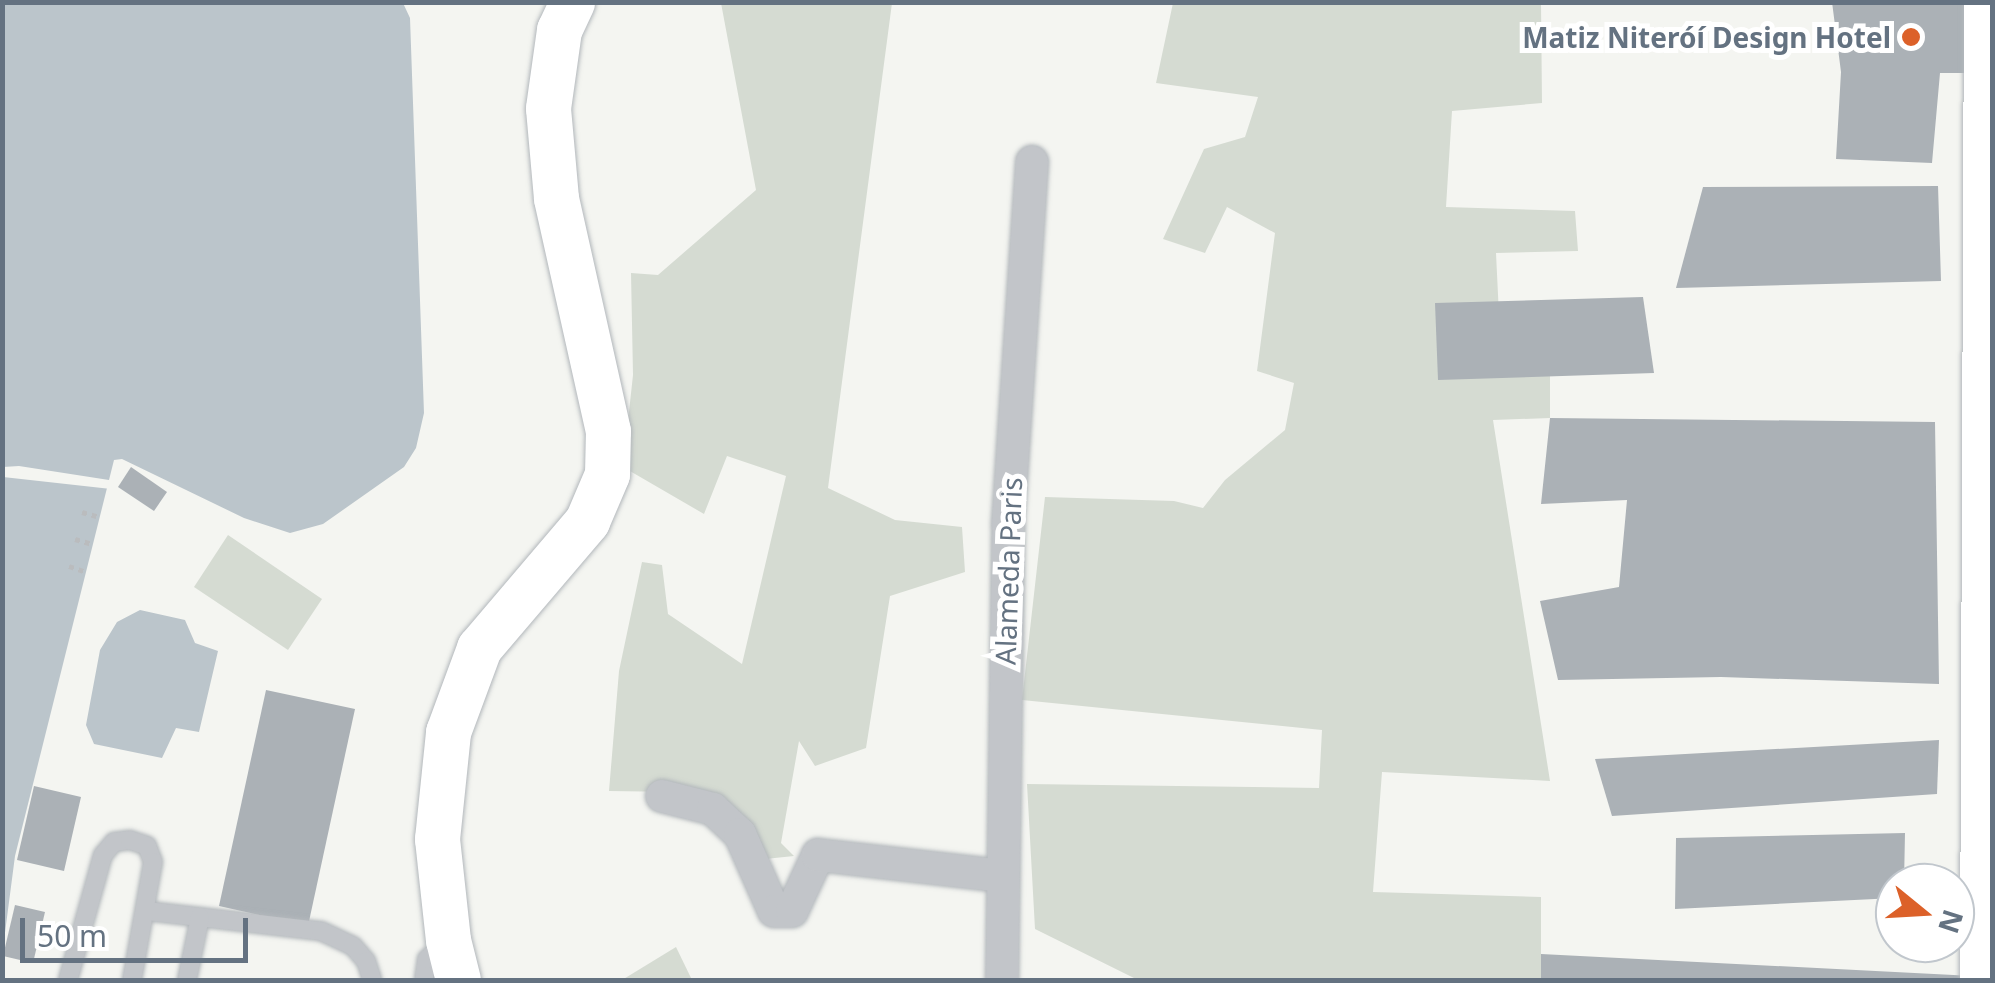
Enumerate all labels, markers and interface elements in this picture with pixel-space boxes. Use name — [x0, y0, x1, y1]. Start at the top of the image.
place label: Matiz Niteróí Design Hotel — [1522, 20, 1891, 54]
marker: Matiz Niteróí Design Hotel — [1900, 26, 1922, 48]
street label: Alameda Paris — [988, 477, 1028, 665]
north arrow — [1875, 863, 1975, 963]
scale bar — [25, 898, 252, 960]
text: N — [1930, 905, 1973, 938]
text: 50 m — [37, 915, 107, 956]

